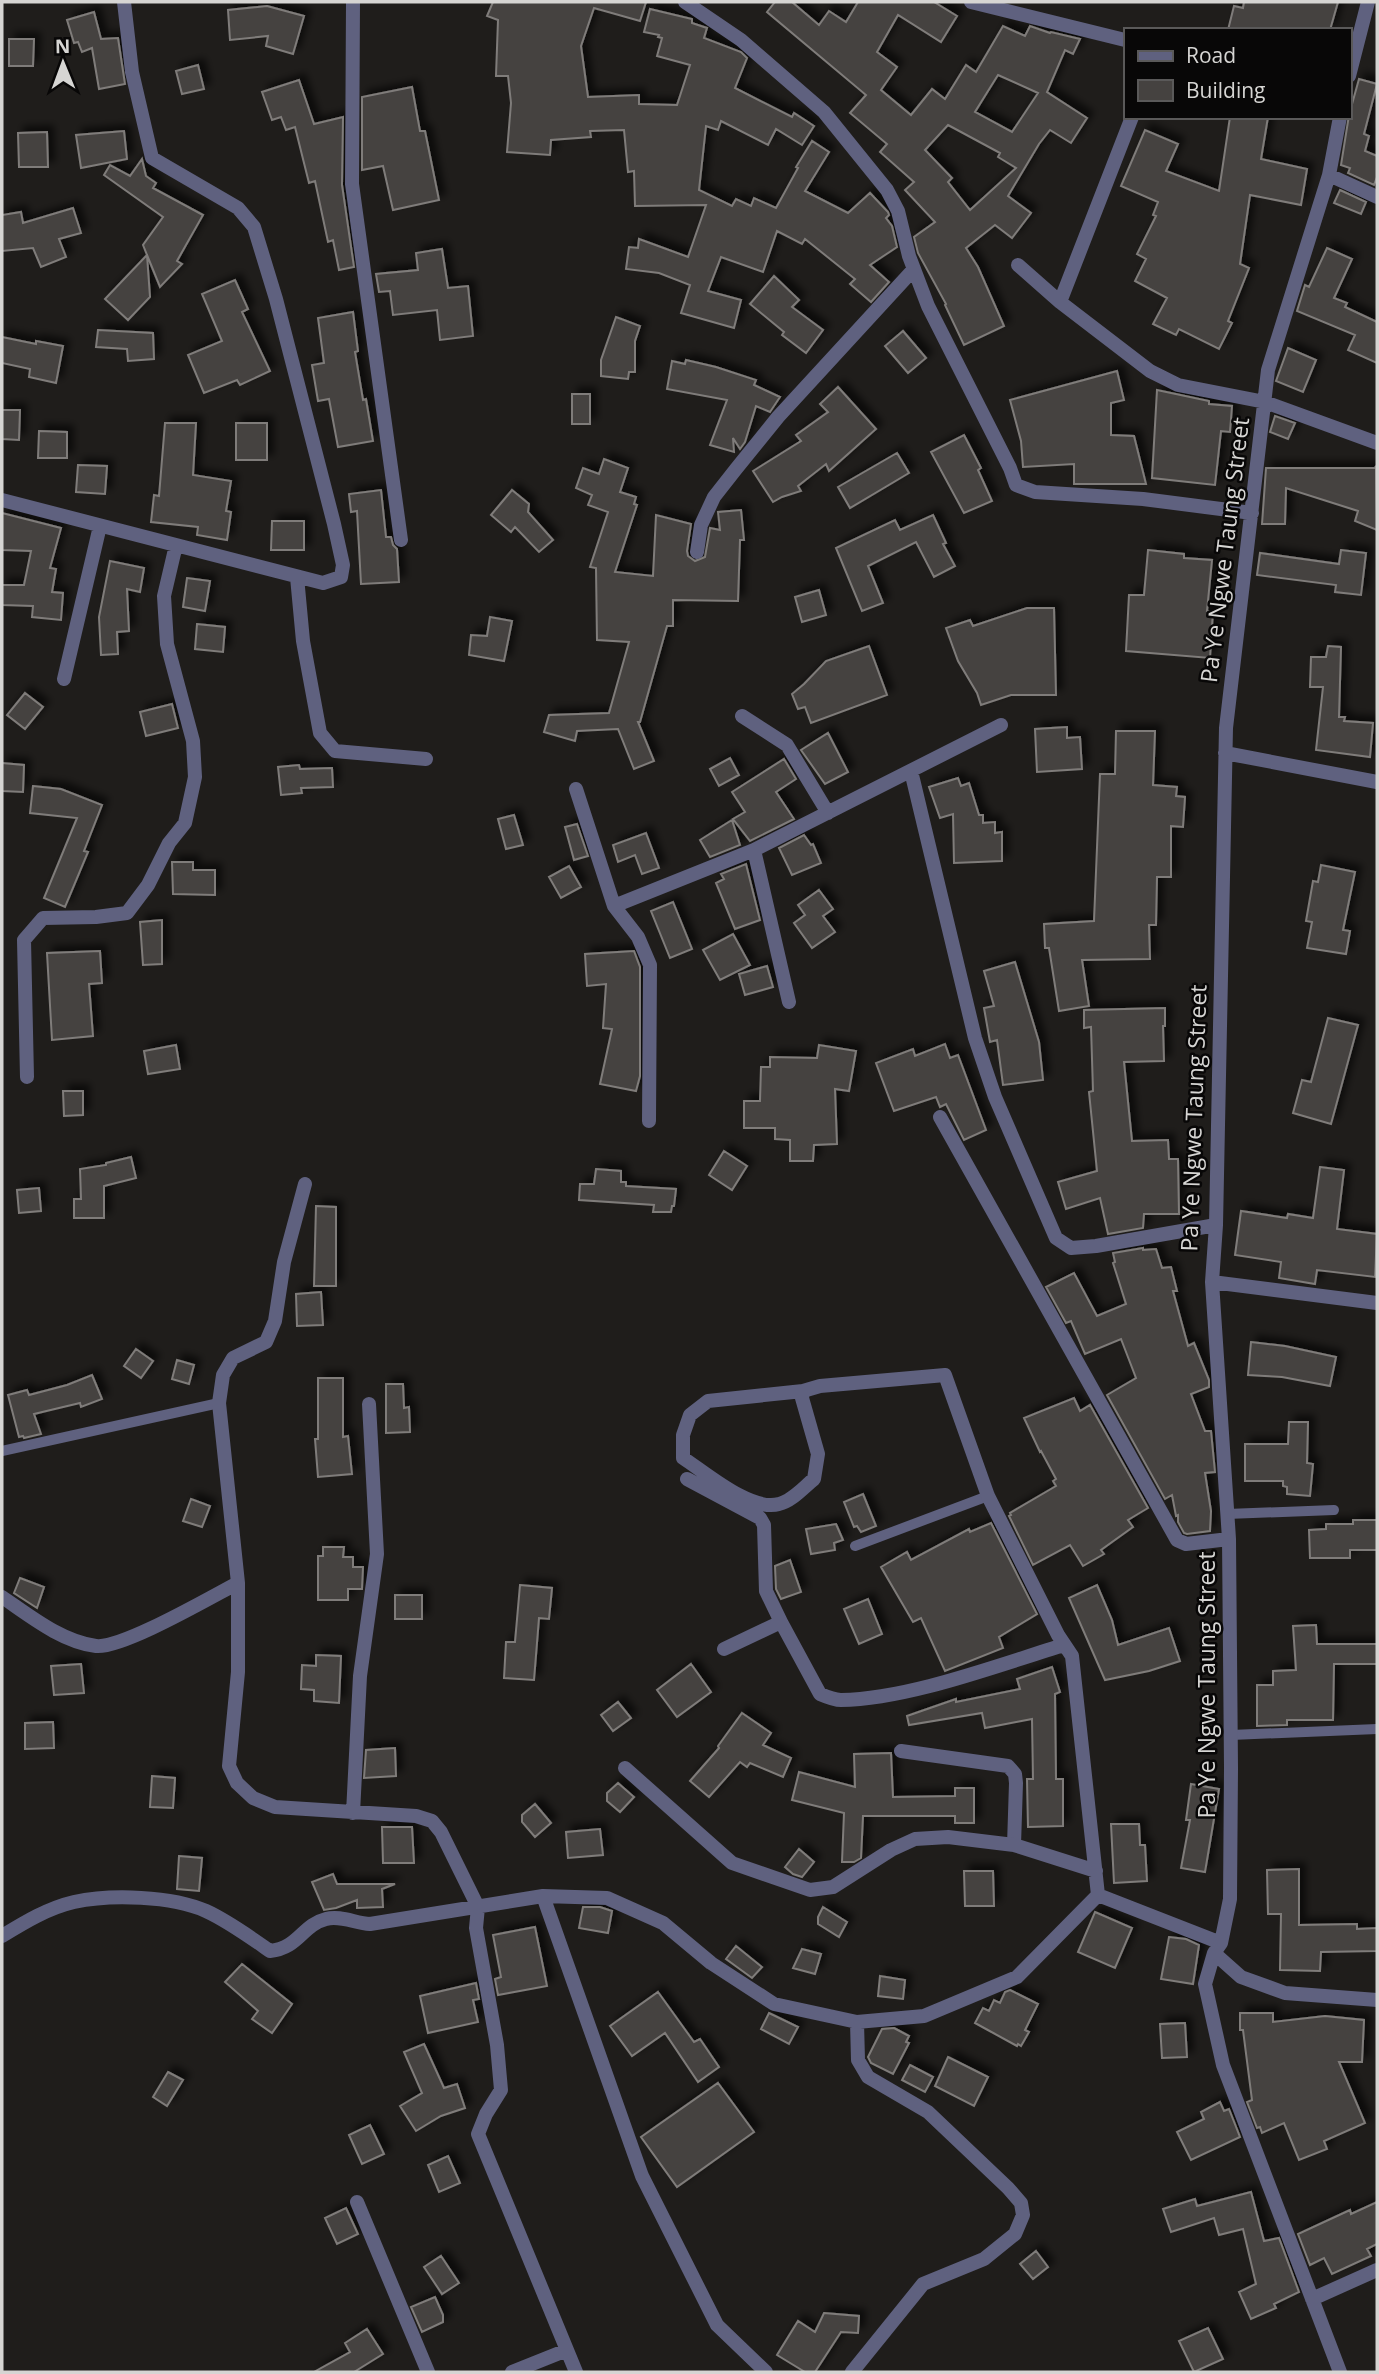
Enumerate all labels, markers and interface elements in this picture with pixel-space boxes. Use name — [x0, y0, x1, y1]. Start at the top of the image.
north arrow — [28, 28, 98, 98]
legend — [1124, 28, 1351, 119]
text: N — [55, 33, 71, 59]
text: Road — [1186, 41, 1236, 69]
text: Building — [1186, 76, 1265, 104]
street label: Pa Ye Ngwe Taung Street — [1192, 415, 1256, 684]
street label: Pa Ye Ngwe Taung Street — [1172, 984, 1214, 1252]
street label: Pa Ye Ngwe Taung Street — [1190, 1551, 1222, 1819]

